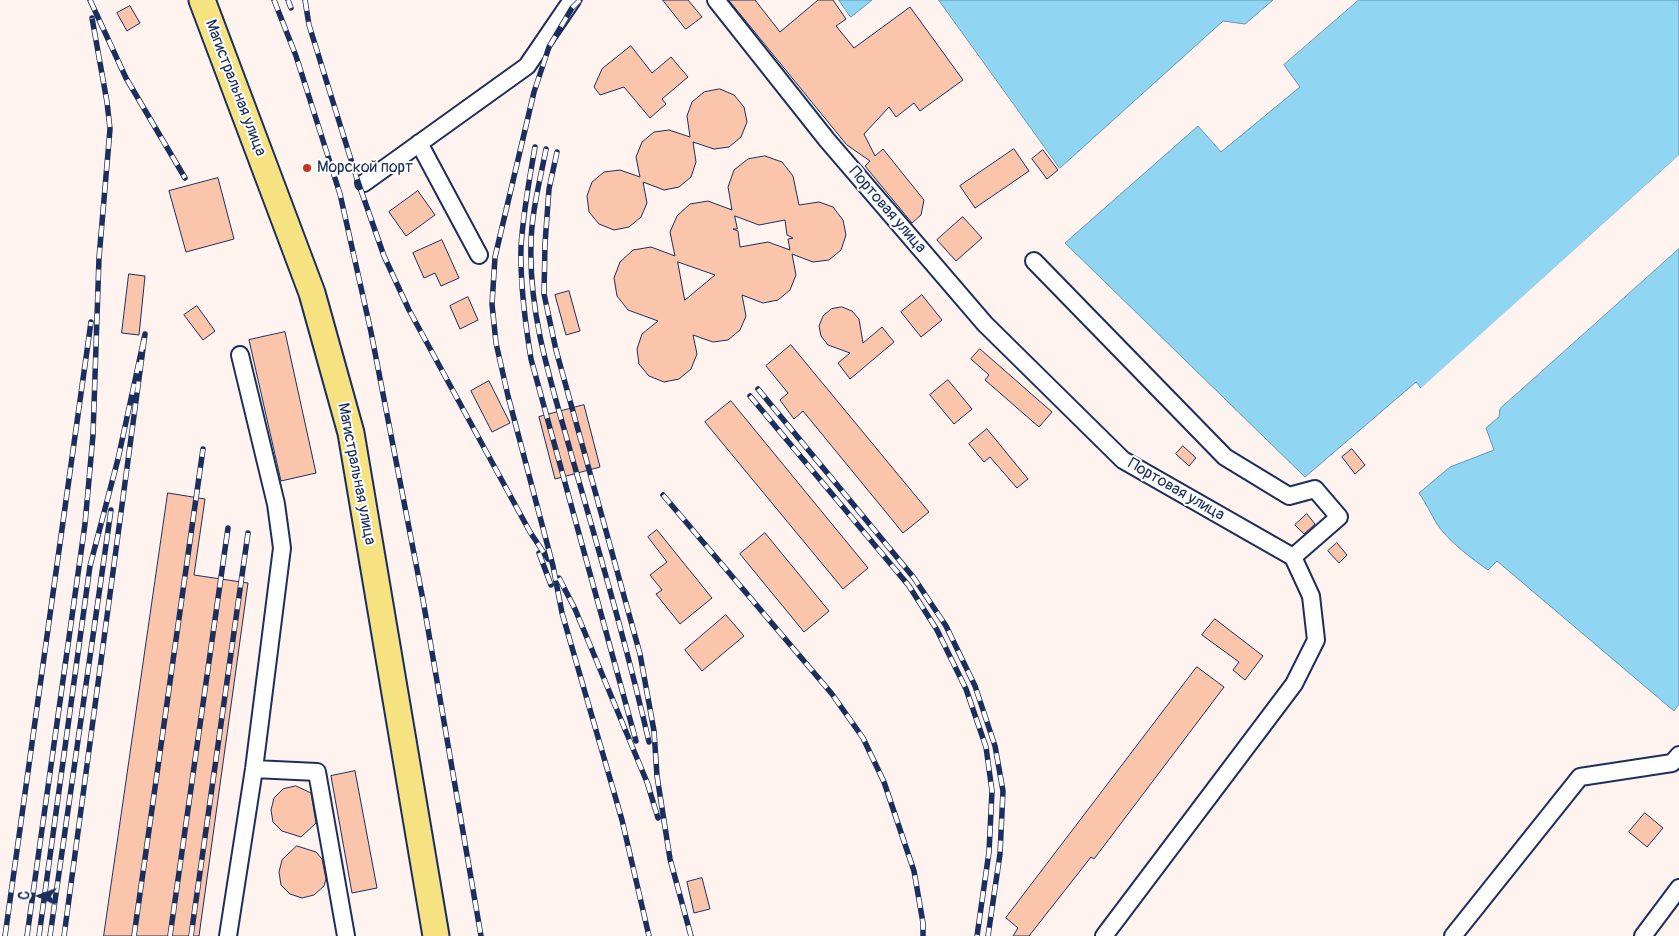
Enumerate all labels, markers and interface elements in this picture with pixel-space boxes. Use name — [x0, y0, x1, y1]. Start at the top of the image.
street label: Магистральная улица — [200, 17, 270, 159]
place label: Морской порт — [317, 158, 413, 178]
marker: Морской порт — [301, 162, 313, 174]
street label: Портовая улица — [844, 163, 930, 257]
street label: Магистральная улица — [333, 401, 379, 547]
street label: Портовая улица — [1124, 455, 1228, 525]
north arrow — [15, 871, 65, 921]
text: С — [16, 891, 33, 900]

